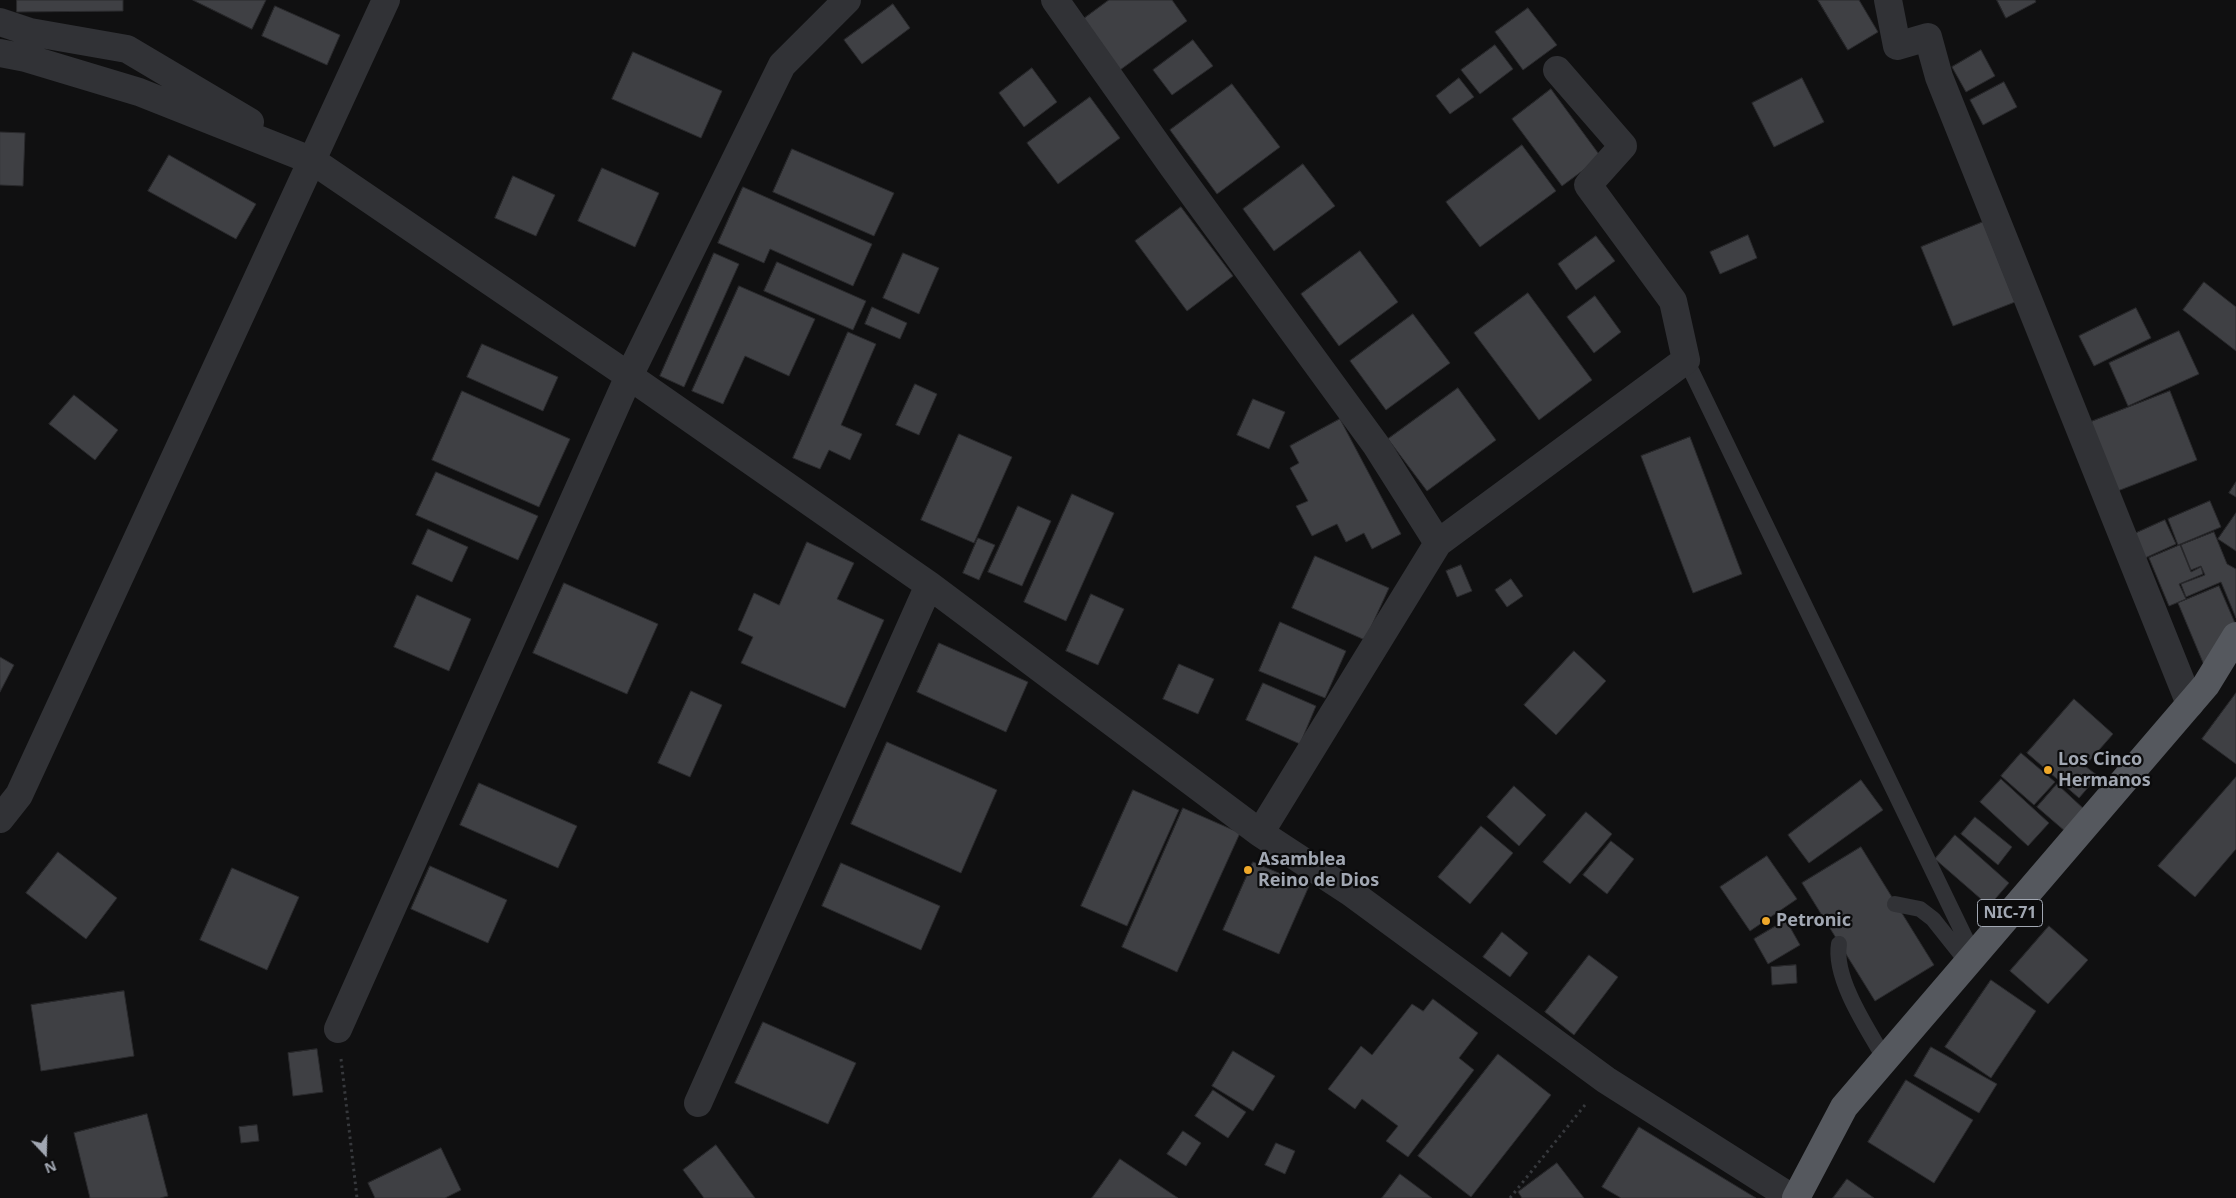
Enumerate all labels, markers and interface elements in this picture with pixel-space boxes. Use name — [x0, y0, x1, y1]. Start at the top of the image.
place label: Los Cinco Hermanos — [2058, 749, 2151, 792]
marker: Los Cinco Hermanos — [2042, 764, 2054, 776]
place label: Asamblea Reino de Dios — [1258, 849, 1379, 892]
marker: Asamblea Reino de Dios — [1242, 864, 1254, 876]
road number: NIC-71 — [1978, 900, 2042, 926]
place label: Petronic — [1776, 910, 1851, 932]
marker: Petronic — [1760, 915, 1772, 927]
north arrow — [20, 1128, 70, 1178]
text: N — [42, 1157, 59, 1178]

